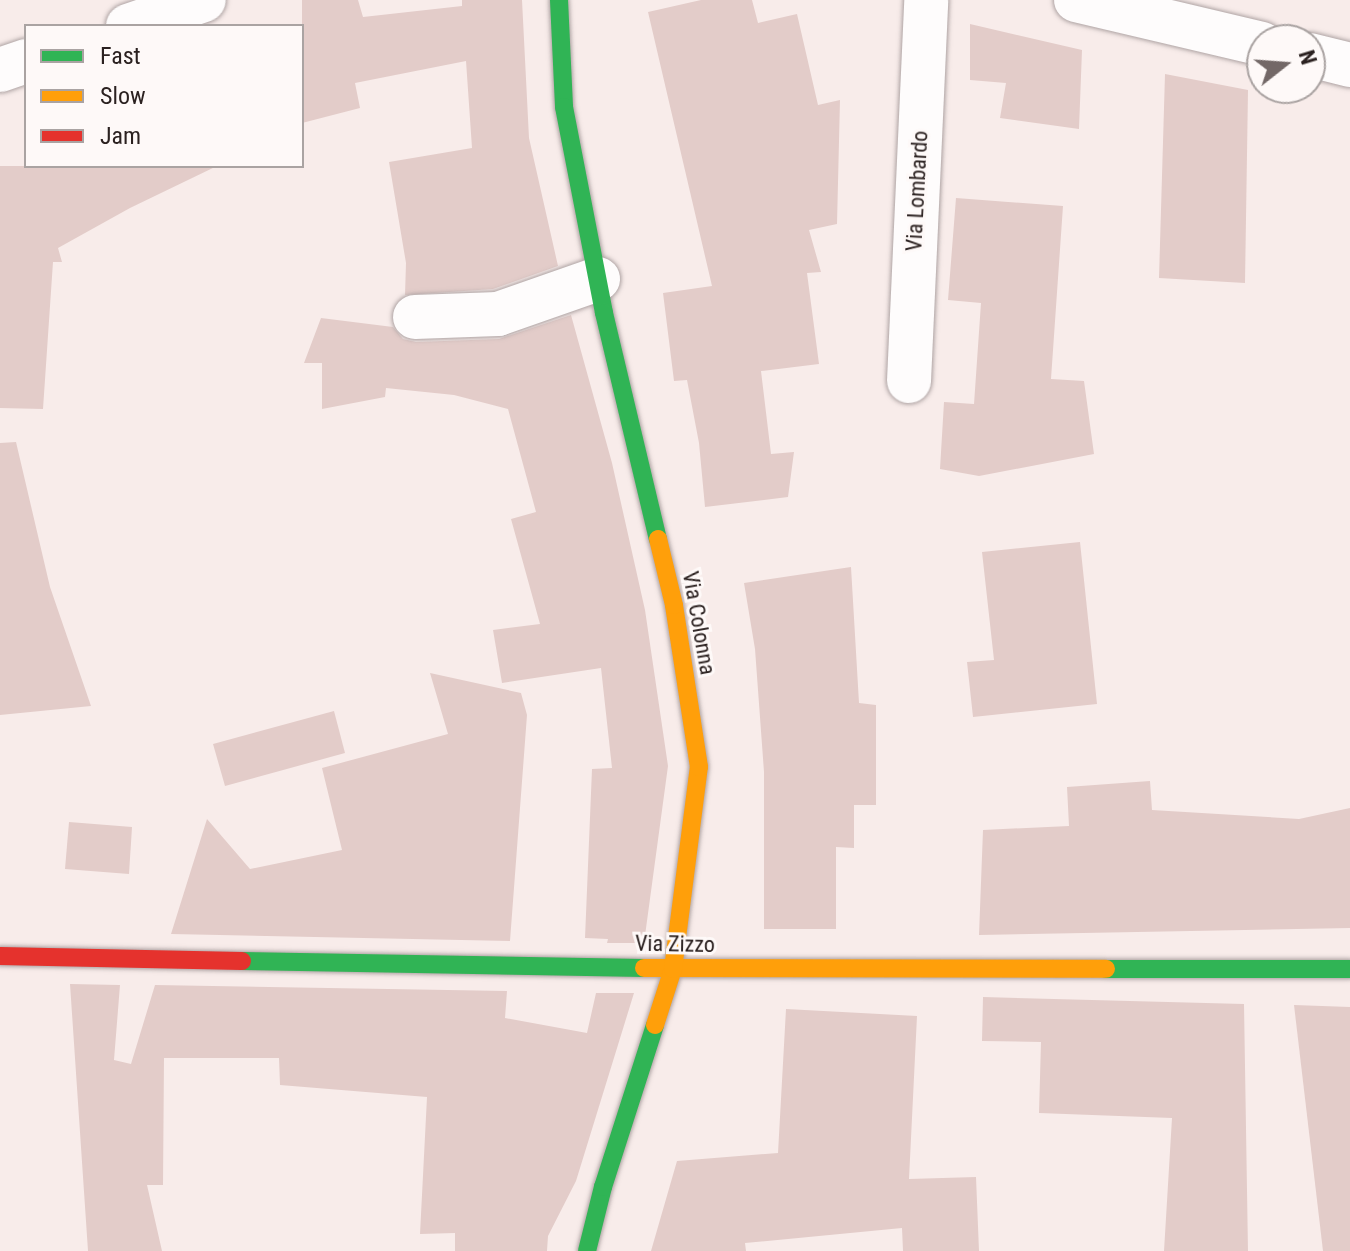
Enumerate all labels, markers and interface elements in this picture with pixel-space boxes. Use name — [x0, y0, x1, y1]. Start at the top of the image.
legend — [24, 24, 304, 168]
north arrow — [1246, 24, 1326, 104]
text: Fast — [100, 42, 141, 70]
text: N — [1294, 47, 1321, 68]
text: Slow — [100, 82, 146, 110]
text: Jam — [100, 122, 141, 150]
street label: Via Lombardo — [901, 130, 933, 252]
street label: Via Colonna — [677, 569, 721, 677]
street label: Via Zizzo — [635, 930, 715, 958]

